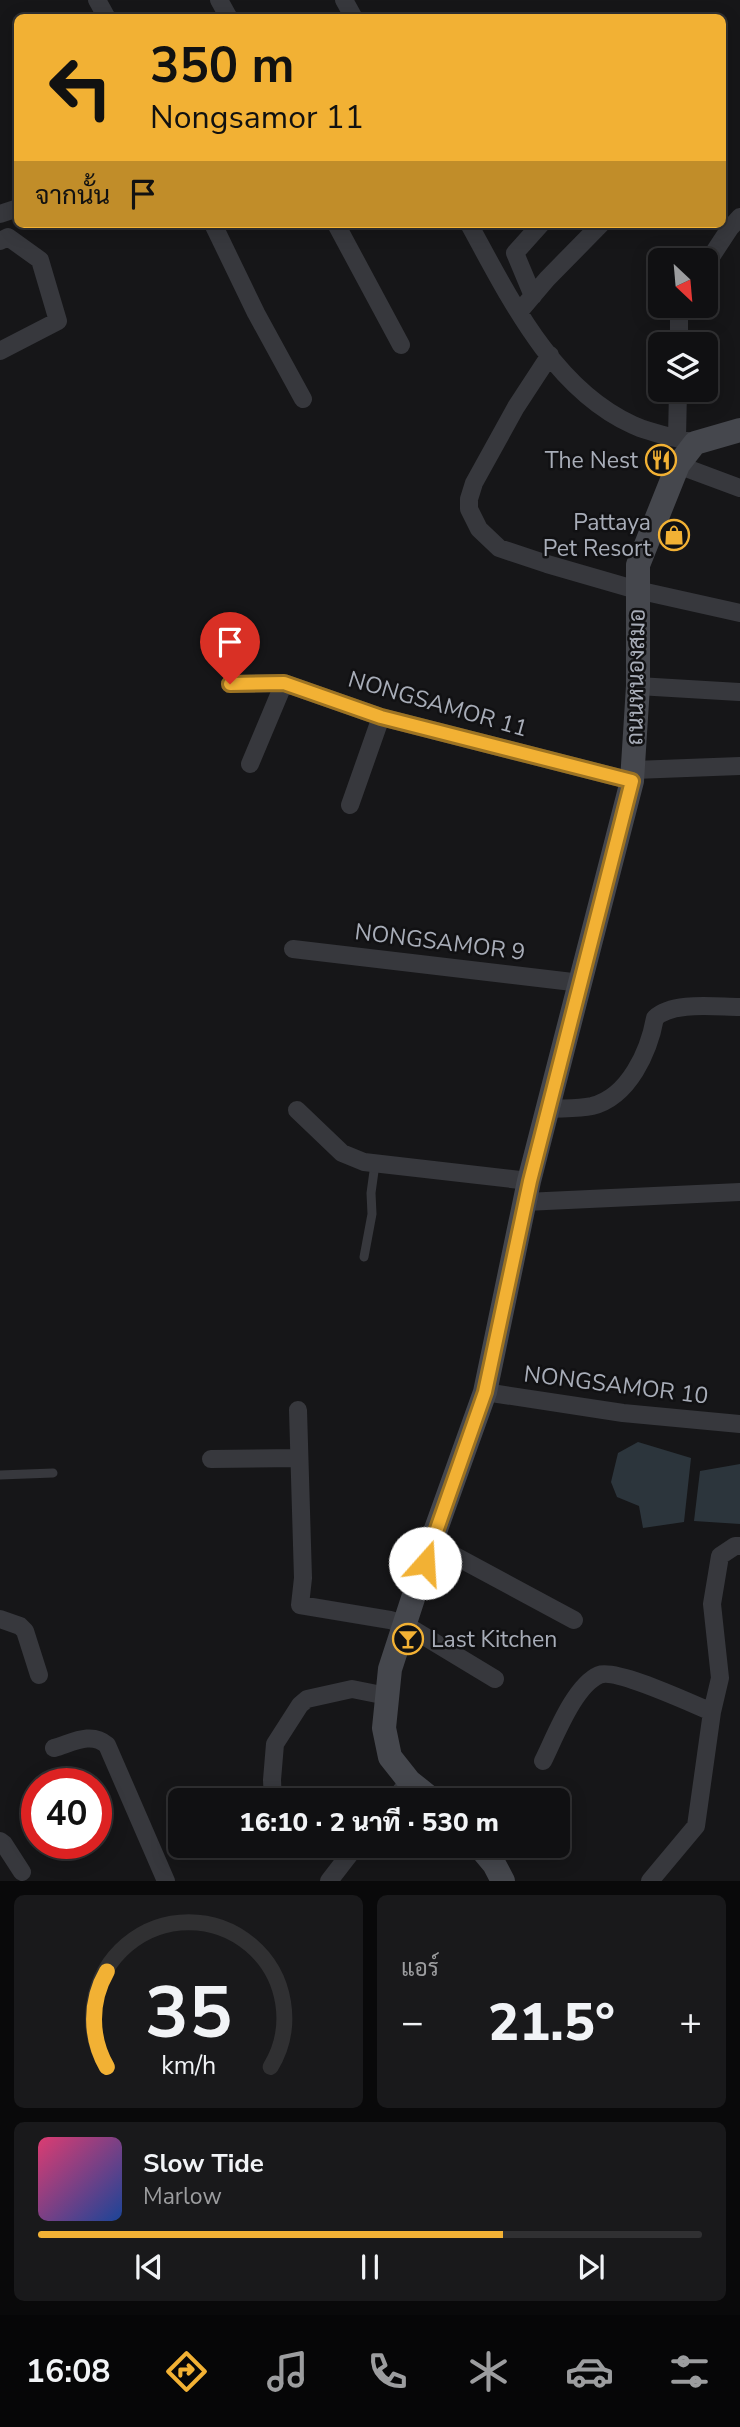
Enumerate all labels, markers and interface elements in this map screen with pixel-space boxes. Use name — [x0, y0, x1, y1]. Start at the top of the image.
text: 350 m — [150, 32, 294, 99]
icon: left — [35, 42, 126, 133]
text: Nongsamor 11 — [150, 96, 364, 139]
icon: arrive — [124, 175, 162, 213]
text: จากนั้น — [35, 178, 110, 213]
north arrow — [648, 248, 718, 318]
map controls — [648, 248, 718, 402]
button: layers — [648, 332, 718, 402]
restaurant icon: The Nest — [644, 443, 678, 477]
place label: The Nest — [545, 445, 639, 476]
place label: Pattaya Pet Resort — [543, 507, 652, 564]
shop icon: Pattaya Pet Resort — [657, 518, 691, 552]
street label: ถนนหนองสมอ — [619, 608, 653, 746]
pin — [200, 612, 260, 684]
icon: arrive — [211, 623, 249, 661]
street label: NONGSAMOR 11 — [345, 664, 531, 744]
street label: NONGSAMOR 9 — [353, 916, 527, 968]
street label: NONGSAMOR 10 — [522, 1358, 710, 1412]
position arrow — [388, 1526, 462, 1600]
bar icon: Last Kitchen — [391, 1622, 425, 1656]
place label: Last Kitchen — [431, 1624, 557, 1655]
speed limit sign: 40 — [21, 1768, 112, 1859]
text: 16:10 · 2 นาที · 530 m — [239, 1805, 499, 1840]
text: แอร์ — [401, 1953, 439, 1984]
text: 35 — [145, 1964, 232, 2064]
text: 21.5° — [488, 1987, 615, 2058]
text: − — [401, 1997, 424, 2048]
text: + — [679, 1997, 702, 2048]
text: km/h — [161, 2049, 216, 2083]
text: Slow Tide — [143, 2146, 264, 2181]
text: Marlow — [143, 2181, 222, 2212]
icon: previous — [130, 2248, 168, 2286]
icon: pause — [351, 2248, 389, 2286]
icon: next — [572, 2248, 610, 2286]
icon: directions — [162, 2347, 211, 2396]
icon: music — [263, 2347, 312, 2396]
icon: phone — [363, 2347, 412, 2396]
icon: climate — [464, 2347, 513, 2396]
icon: car — [565, 2347, 614, 2396]
icon: filters — [665, 2347, 714, 2396]
text: 16:08 — [26, 2350, 111, 2393]

